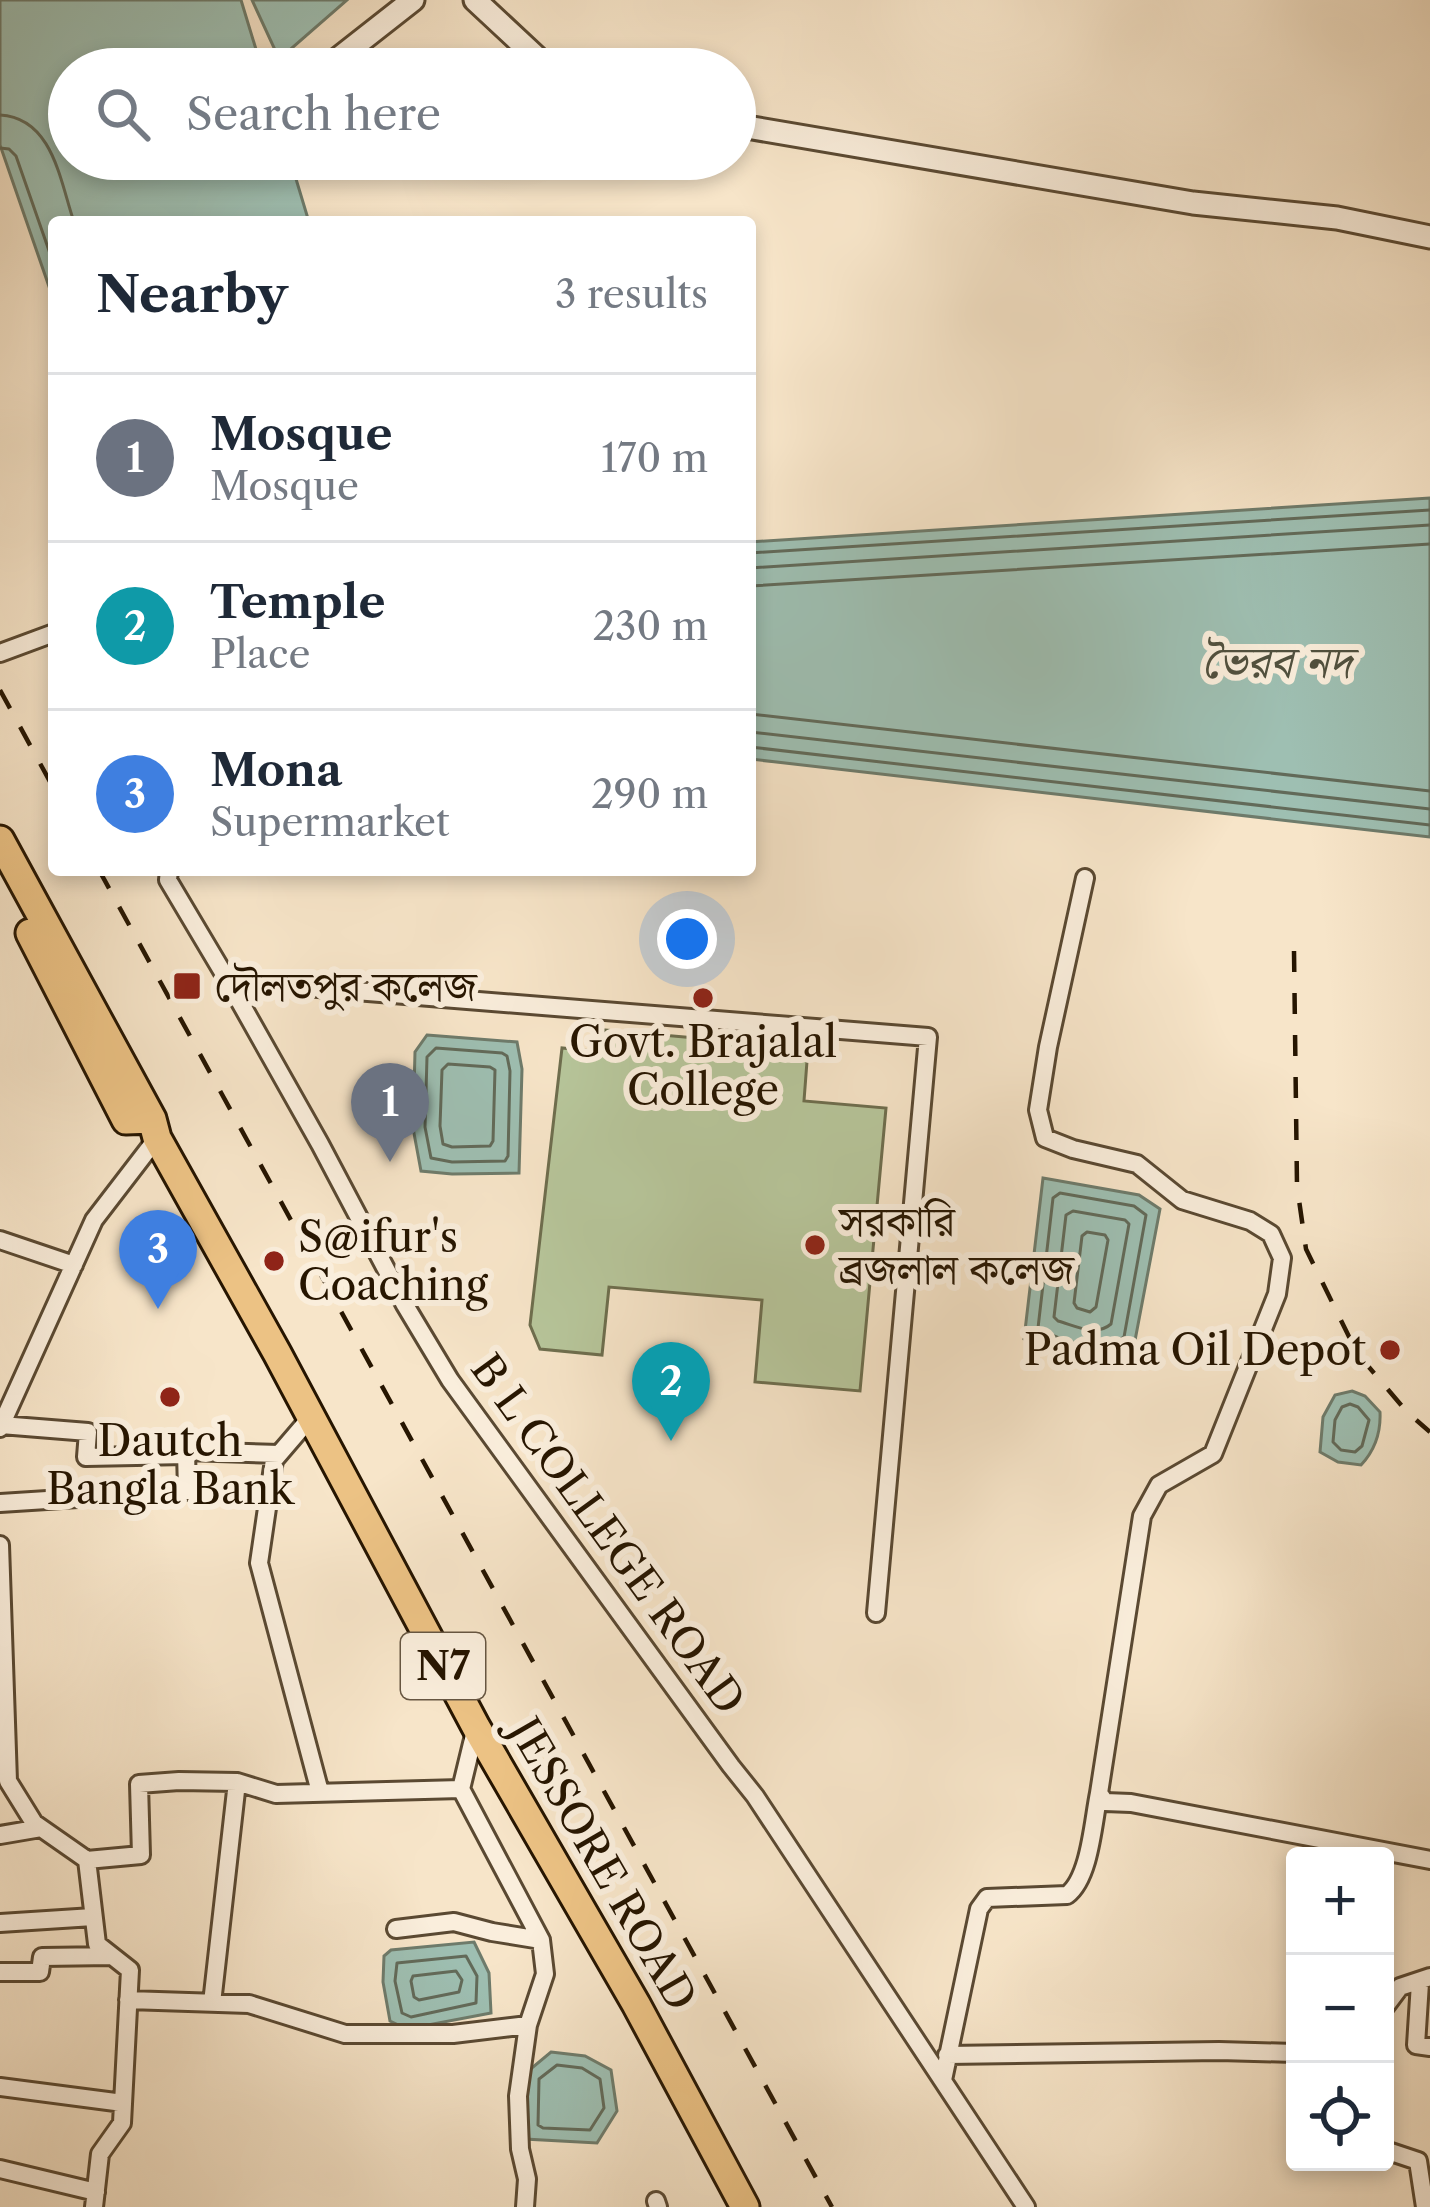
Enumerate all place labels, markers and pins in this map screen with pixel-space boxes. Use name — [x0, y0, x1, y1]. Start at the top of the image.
place label: দৌলতপুর কলেজ — [214, 960, 479, 1012]
marker: দৌলতপুর কলেজ — [171, 970, 203, 1002]
marker: Govt. Brajalal College — [690, 985, 716, 1011]
place label: Govt. Brajalal College — [569, 1016, 837, 1116]
pin: 1 — [351, 1063, 429, 1162]
place label: সরকারি ব্রজলাল কলেজ — [837, 1195, 1076, 1295]
pin: 3 — [119, 1210, 197, 1309]
place label: S@ifur's Coaching — [298, 1211, 489, 1311]
marker: সরকারি ব্রজলাল কলেজ — [802, 1232, 828, 1258]
marker: S@ifur's Coaching — [261, 1248, 287, 1274]
place label: Padma Oil Depot — [1024, 1324, 1366, 1376]
marker: Padma Oil Depot — [1377, 1337, 1403, 1363]
pin: 2 — [632, 1342, 710, 1441]
marker: Dautch Bangla Bank — [157, 1384, 183, 1410]
place label: Dautch Bangla Bank — [46, 1415, 295, 1515]

